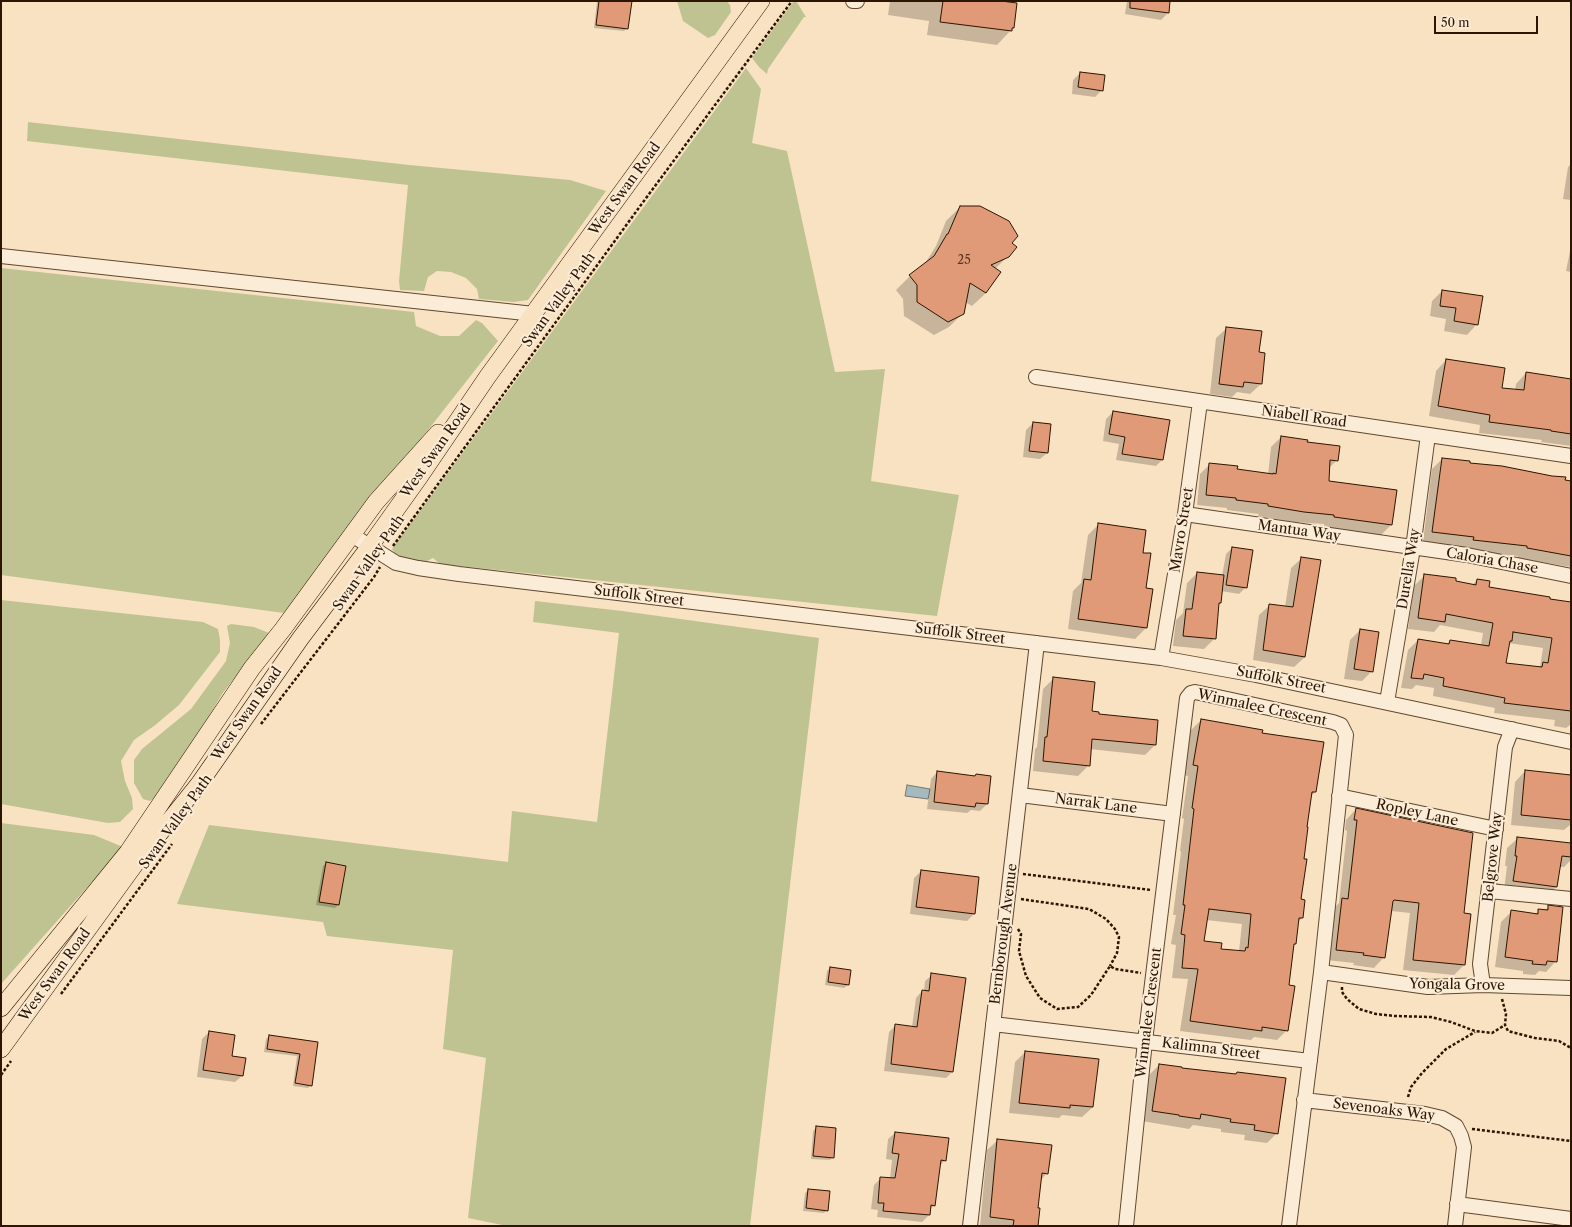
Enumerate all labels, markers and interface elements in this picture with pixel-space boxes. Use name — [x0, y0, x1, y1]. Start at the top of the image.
scale bar — [1436, 8, 1540, 34]
text: 50 m — [1441, 15, 1470, 30]
street label: West Swan Road — [586, 139, 664, 239]
street label: Swan Valley Path — [519, 249, 599, 351]
house number: 25 — [957, 254, 971, 268]
street label: West Swan Road — [397, 401, 475, 501]
street label: Niabell Road — [1260, 403, 1348, 431]
street label: Mavro Street — [1167, 486, 1197, 574]
street label: Swan Valley Path — [330, 512, 408, 614]
street label: Mantua Way — [1256, 517, 1342, 545]
street label: Durella Way — [1394, 527, 1424, 611]
street label: Caloria Chase — [1445, 545, 1539, 577]
street label: Suffolk Street — [593, 582, 685, 610]
street label: Suffolk Street — [914, 620, 1006, 648]
street label: Suffolk Street — [1235, 663, 1327, 697]
street label: West Swan Road — [208, 664, 286, 764]
street label: Winmalee Crescent — [1196, 686, 1328, 730]
street label: Swan Valley Path — [136, 771, 216, 873]
street label: Narrak Lane — [1054, 791, 1138, 817]
street label: Ropley Lane — [1374, 796, 1460, 830]
street label: Belgrove Way — [1480, 811, 1506, 903]
street label: Bernborough Avenue — [987, 863, 1021, 1005]
street label: West Swan Road — [16, 925, 94, 1025]
street label: Winmalee Crescent — [1133, 947, 1165, 1079]
street label: Yongala Grove — [1409, 976, 1505, 994]
street label: Kalimna Street — [1161, 1035, 1261, 1063]
street label: Sevenoaks Way — [1332, 1095, 1436, 1125]

